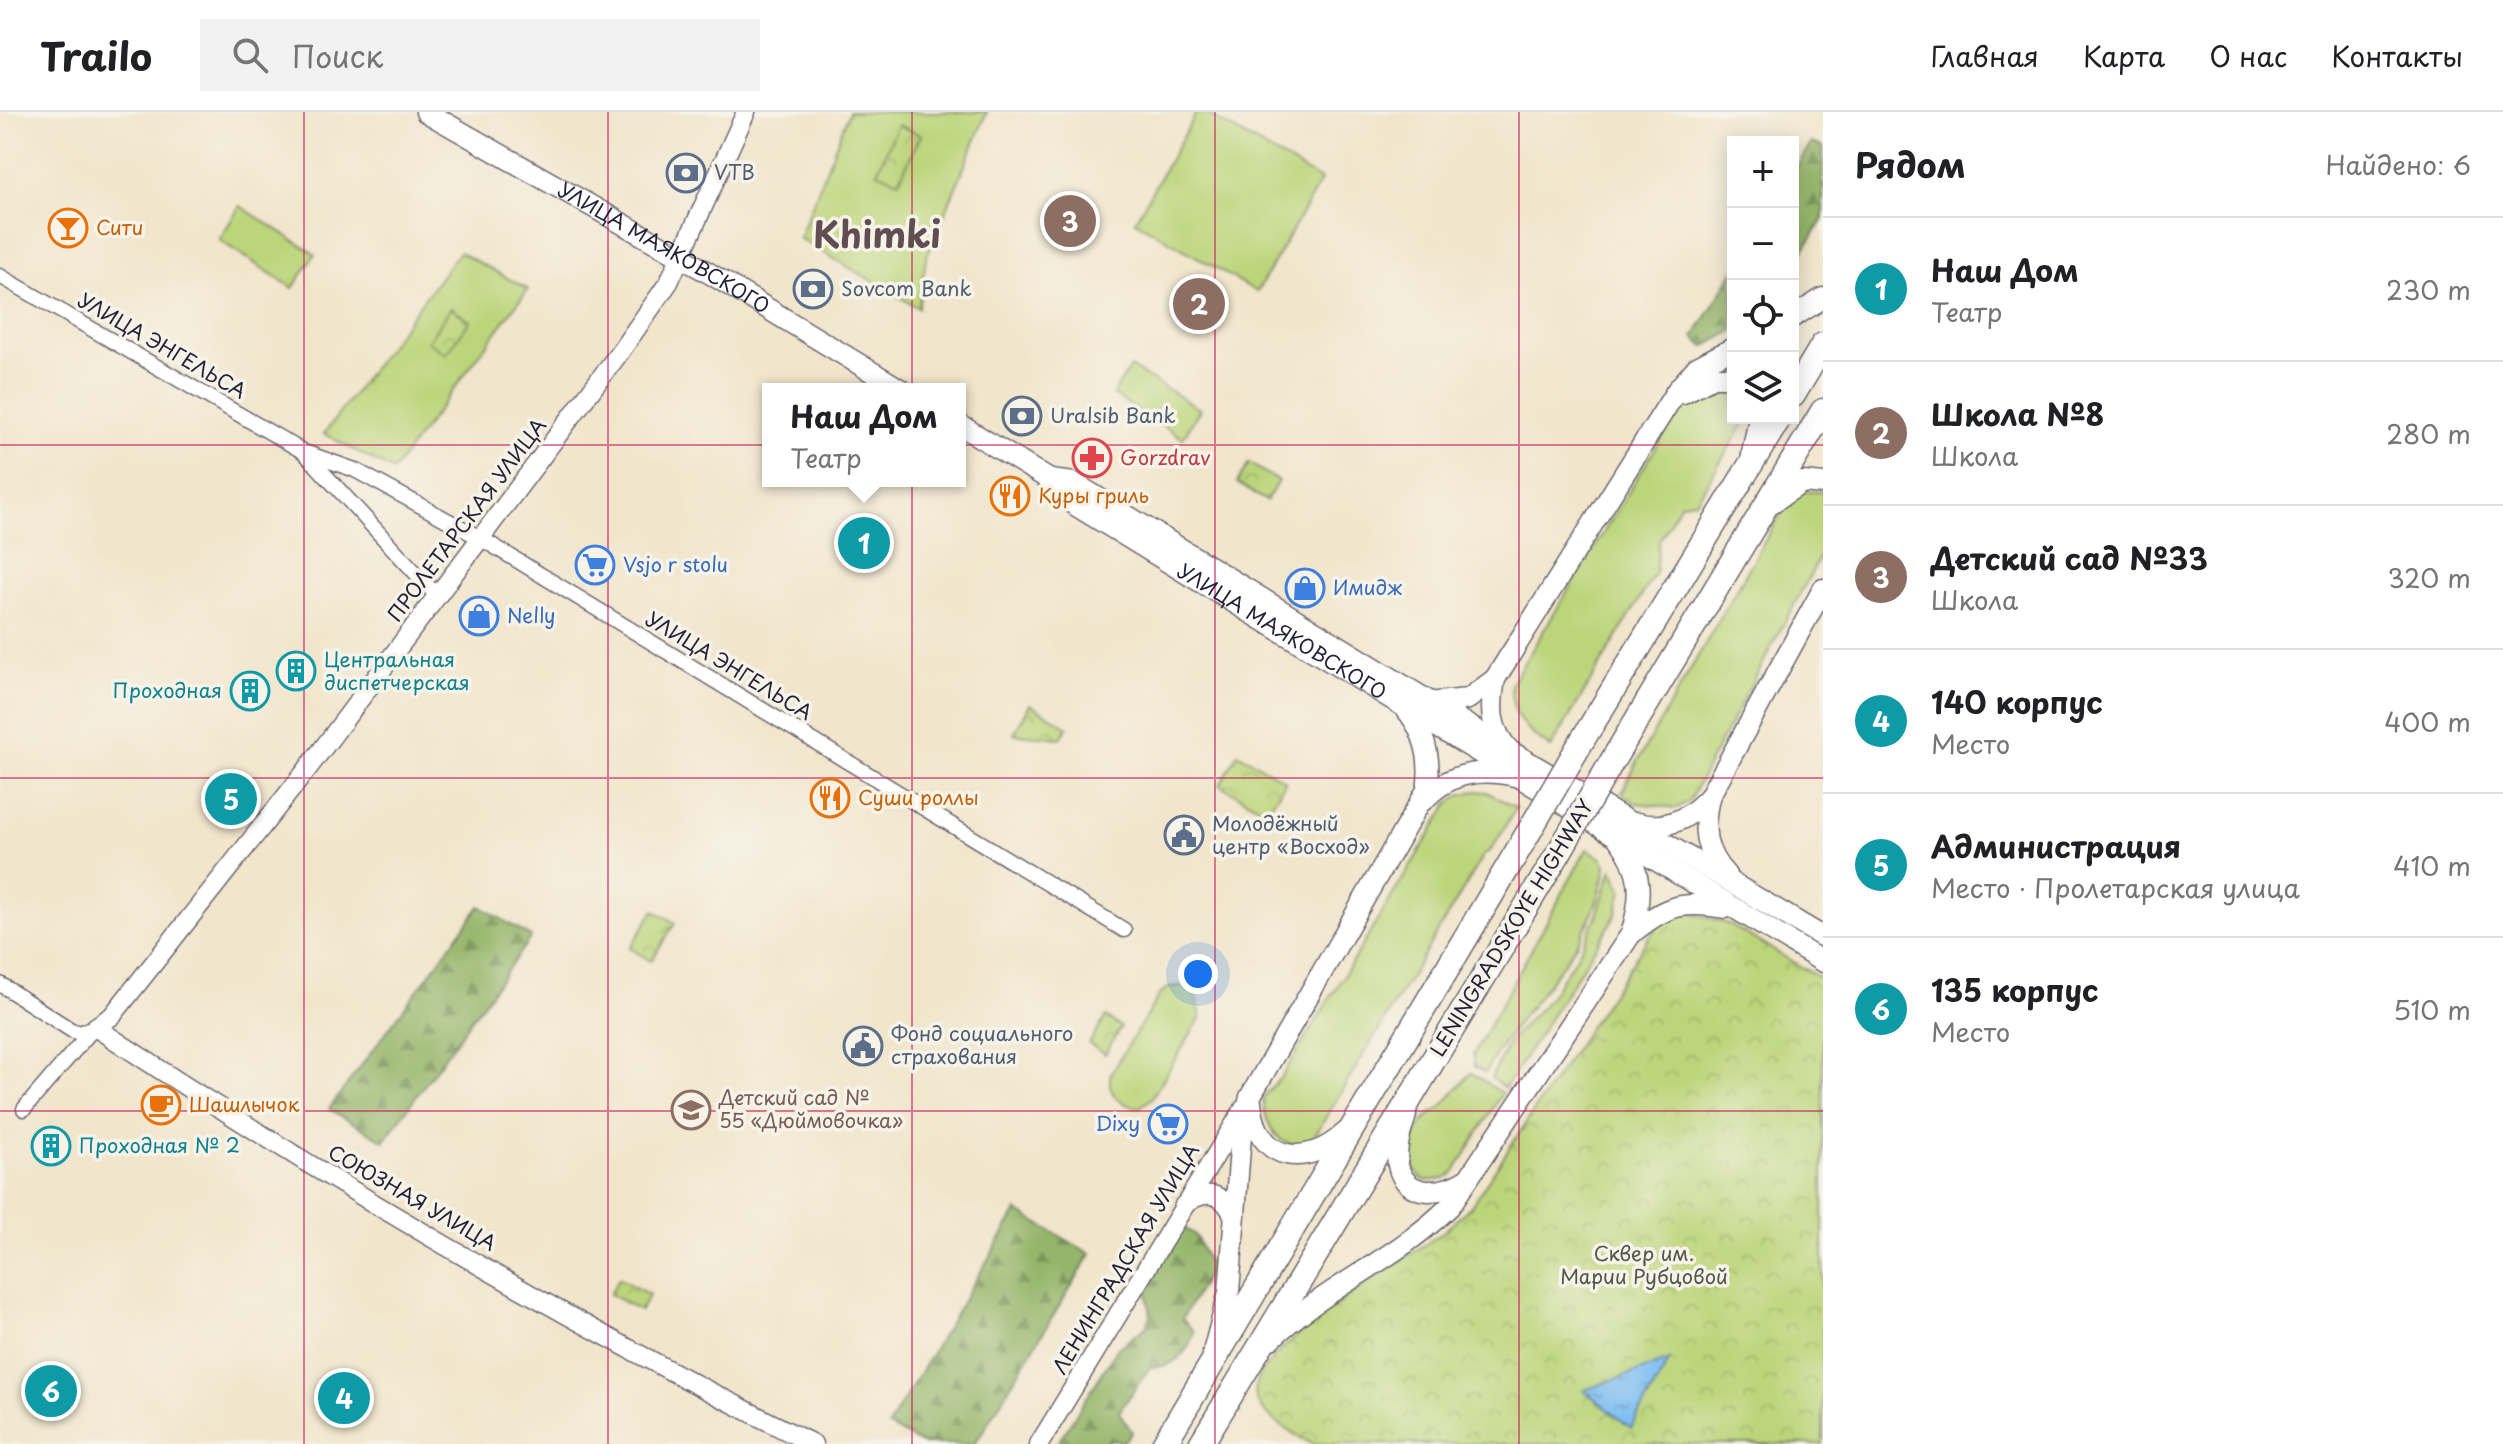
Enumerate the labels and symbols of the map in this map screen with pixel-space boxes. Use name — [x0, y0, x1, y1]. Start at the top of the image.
bank icon: VTB — [665, 152, 707, 194]
place label: VTB — [714, 157, 755, 187]
street label: УЛИЦА МАЯКОВСКОГО — [553, 174, 776, 321]
pin: 3 — [1044, 191, 1096, 251]
district label: Khimki — [813, 206, 941, 260]
bar icon: Сити — [47, 207, 89, 249]
place label: Сити — [96, 212, 143, 242]
bank icon: Sovcom Bank — [792, 268, 834, 310]
place label: Sovcom Bank — [841, 273, 972, 303]
pin: 2 — [1173, 274, 1225, 334]
street label: УЛИЦА ЭНГЕЛЬСА — [73, 285, 252, 406]
bank icon: Uralsib Bank — [1001, 395, 1043, 437]
place label: Uralsib Bank — [1050, 400, 1176, 430]
street label: ПРОЛЕТАРСКАЯ УЛИЦА — [380, 411, 553, 627]
pharmacy icon: Gorzdrav — [1071, 437, 1113, 479]
place label: Gorzdrav — [1120, 442, 1211, 472]
restaurant icon: Куры гриль — [989, 475, 1031, 517]
place label: Куры гриль — [1038, 480, 1149, 510]
pin: 1 — [838, 513, 890, 573]
supermarket icon: Vsjo r stolu — [574, 544, 616, 586]
place label: Vsjo r stolu — [623, 549, 728, 579]
street label: УЛИЦА МАЯКОВСКОГО — [1172, 555, 1393, 706]
shop icon: Имидж — [1284, 567, 1326, 609]
place label: Имидж — [1333, 572, 1402, 602]
shop icon: Nelly — [458, 595, 500, 637]
place label: Nelly — [507, 600, 556, 630]
street label: УЛИЦА ЭНГЕЛЬСА — [640, 603, 819, 727]
place label: Центральная диспетчерская — [324, 644, 470, 697]
building icon: Центральная диспетчерская — [275, 650, 317, 692]
building icon: Проходная — [229, 670, 271, 712]
place label: Проходная — [113, 675, 222, 705]
pin: 5 — [205, 769, 257, 829]
restaurant icon: Суши роллы — [809, 777, 851, 819]
place label: Суши роллы — [858, 782, 979, 812]
street label: LENINGRADSKOYE HIGHWAY — [1422, 793, 1600, 1062]
place label: Молодёжный центр «Восход» — [1212, 808, 1370, 861]
public building icon: Молодёжный центр «Восход» — [1163, 814, 1205, 856]
your location — [1178, 954, 1218, 994]
place label: Фонд социального страхования — [891, 1018, 1073, 1071]
public building icon: Фонд социального страхования — [842, 1025, 884, 1067]
place label: Детский сад № 55 «Дюймовочка» — [718, 1082, 903, 1135]
cafe icon: Шашлычок — [140, 1084, 182, 1126]
place label: Шашлычок — [189, 1089, 300, 1119]
school or university icon: Детский сад № 55 «Дюймовочка» — [670, 1089, 712, 1131]
supermarket icon: Dixy — [1147, 1103, 1189, 1145]
place label: Dixy — [1095, 1108, 1140, 1138]
building icon: Проходная № 2 — [30, 1125, 72, 1167]
place label: Проходная № 2 — [79, 1130, 240, 1160]
street label: СОЮЗНАЯ УЛИЦА — [323, 1137, 502, 1258]
street label: ЛЕНИНГРАДСКАЯ УЛИЦА — [1044, 1138, 1206, 1379]
park label: Сквер им. Марии Рубцовой — [1560, 1238, 1728, 1291]
pin: 6 — [25, 1361, 77, 1421]
pin: 4 — [318, 1368, 370, 1428]

